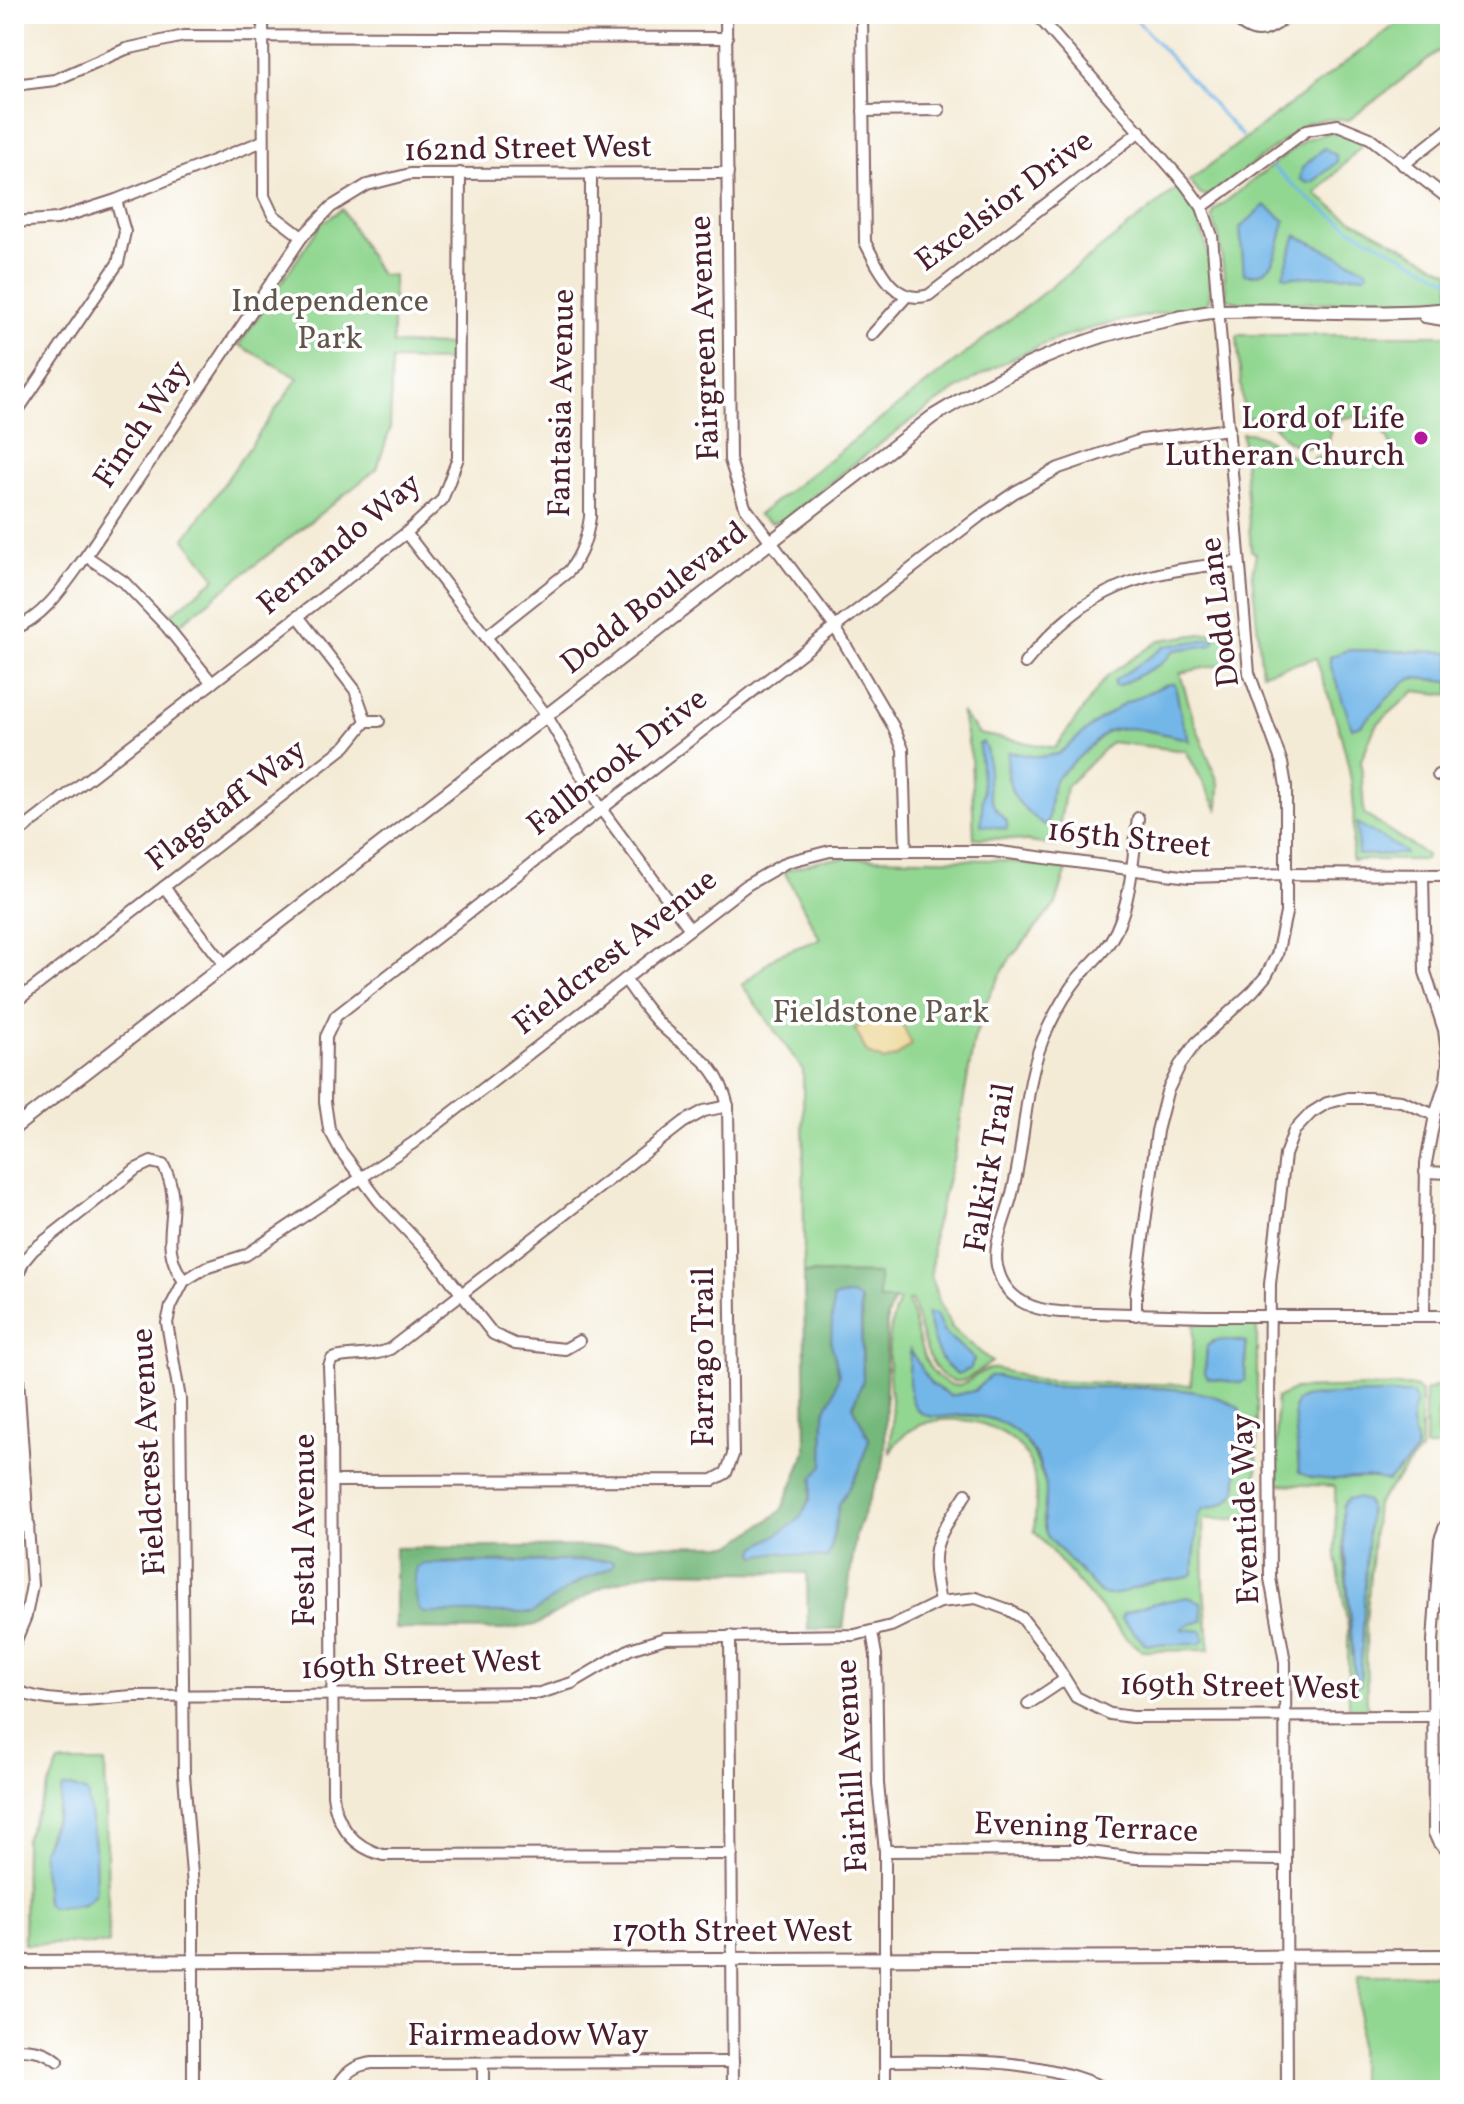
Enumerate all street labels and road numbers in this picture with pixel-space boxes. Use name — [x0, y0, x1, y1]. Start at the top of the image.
street label: Excelsior Drive — [907, 120, 1103, 284]
street label: 162nd Street West — [403, 126, 653, 174]
street label: Fairgreen Avenue — [680, 215, 732, 461]
street label: Fantasia Avenue — [539, 288, 587, 518]
street label: Finch Way — [84, 352, 202, 498]
street label: Fernando Way — [249, 463, 431, 627]
street label: Dodd Boulevard — [552, 512, 758, 686]
street label: Dodd Lane — [1190, 534, 1252, 690]
street label: Fallbrook Drive — [519, 679, 717, 847]
street label: Flagstaff Way — [138, 729, 316, 883]
street label: 165th Street — [1045, 810, 1213, 870]
street label: Fieldcrest Avenue — [505, 859, 727, 1047]
street label: Falkirk Trail — [954, 1080, 1028, 1256]
street label: Farrago Trail — [683, 1267, 727, 1447]
street label: Fieldcrest Avenue — [122, 1327, 178, 1577]
street label: Eventide Way — [1222, 1412, 1272, 1606]
street label: Festal Avenue — [284, 1433, 328, 1627]
street label: 169th Street West — [300, 1640, 542, 1692]
street label: Fairhill Avenue — [825, 1658, 881, 1874]
street label: 169th Street West — [1119, 1664, 1361, 1712]
street label: Evening Terrace — [973, 1803, 1199, 1855]
street label: 170th Street West — [611, 1911, 853, 1955]
street label: Fairmeadow Way — [408, 2015, 648, 2059]

